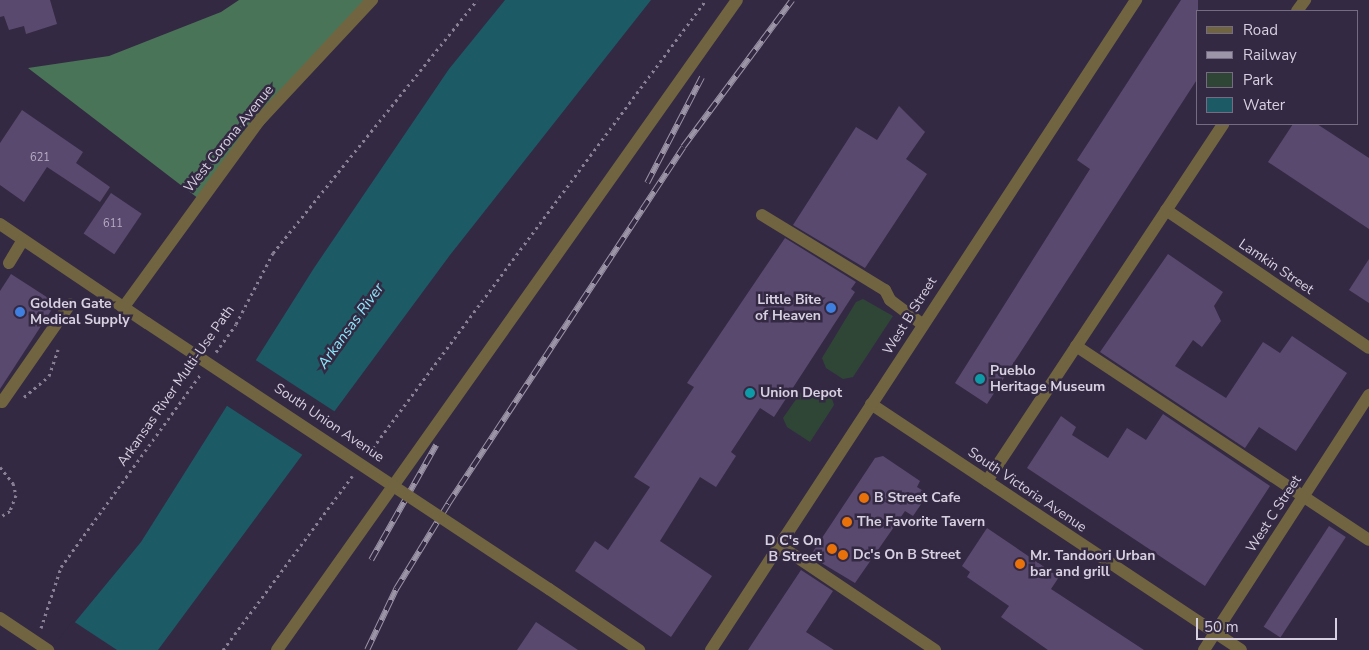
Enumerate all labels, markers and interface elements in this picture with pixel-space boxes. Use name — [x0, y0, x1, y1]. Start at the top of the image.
legend — [1196, 10, 1359, 125]
text: Road — [1243, 20, 1278, 40]
text: Railway — [1243, 45, 1297, 65]
text: Park — [1243, 70, 1273, 90]
street label: West Corona Avenue — [181, 82, 277, 196]
text: Water — [1243, 95, 1285, 115]
house number: 621 — [30, 151, 50, 165]
house number: 611 — [103, 217, 123, 231]
street label: Lamkin Street — [1235, 236, 1317, 298]
street label: West B Street — [879, 274, 941, 358]
water label: Arkansas River — [314, 280, 388, 372]
place label: Little Bite of Heaven — [755, 292, 821, 324]
place label: Golden Gate Medical Supply — [30, 296, 130, 328]
street label: Arkansas River Multi-Use Path — [114, 302, 238, 470]
marker: Little Bite of Heaven — [825, 302, 837, 314]
marker: Golden Gate Medical Supply — [14, 306, 26, 318]
place label: Pueblo Heritage Museum — [990, 363, 1105, 396]
marker: Pueblo Heritage Museum — [974, 373, 986, 385]
street label: South Union Avenue — [271, 380, 387, 466]
place label: Union Depot — [760, 385, 842, 401]
marker: Union Depot — [744, 387, 756, 399]
street label: South Victoria Avenue — [964, 444, 1090, 536]
street label: West C Street — [1243, 472, 1305, 556]
place label: B Street Cafe — [874, 490, 961, 506]
marker: B Street Cafe — [858, 492, 870, 504]
place label: The Favorite Tavern — [857, 514, 985, 530]
marker: The Favorite Tavern — [841, 516, 853, 528]
place label: D C's On B Street — [765, 533, 822, 566]
marker: D C's On B Street — [826, 543, 838, 555]
place label: Dc's On B Street — [853, 547, 961, 563]
place label: Mr. Tandoori Urban bar and grill — [1030, 548, 1155, 580]
marker: Dc's On B Street — [837, 549, 849, 561]
marker: Mr. Tandoori Urban bar and grill — [1014, 558, 1026, 570]
scale bar — [1199, 608, 1340, 640]
text: 50 m — [1204, 617, 1239, 637]

